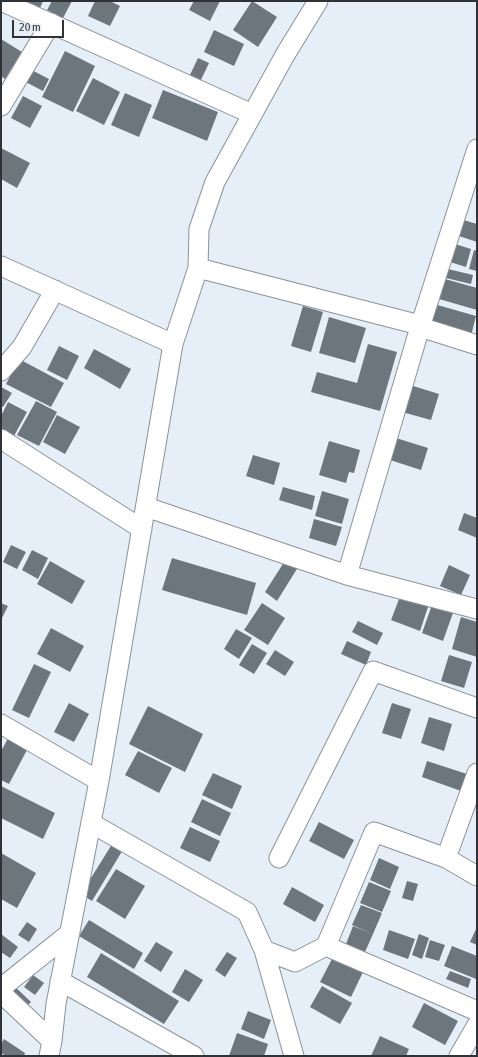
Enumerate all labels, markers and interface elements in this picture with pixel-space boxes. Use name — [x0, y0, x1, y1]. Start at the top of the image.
scale bar — [14, 12, 66, 38]
text: 20 m — [19, 20, 41, 34]

